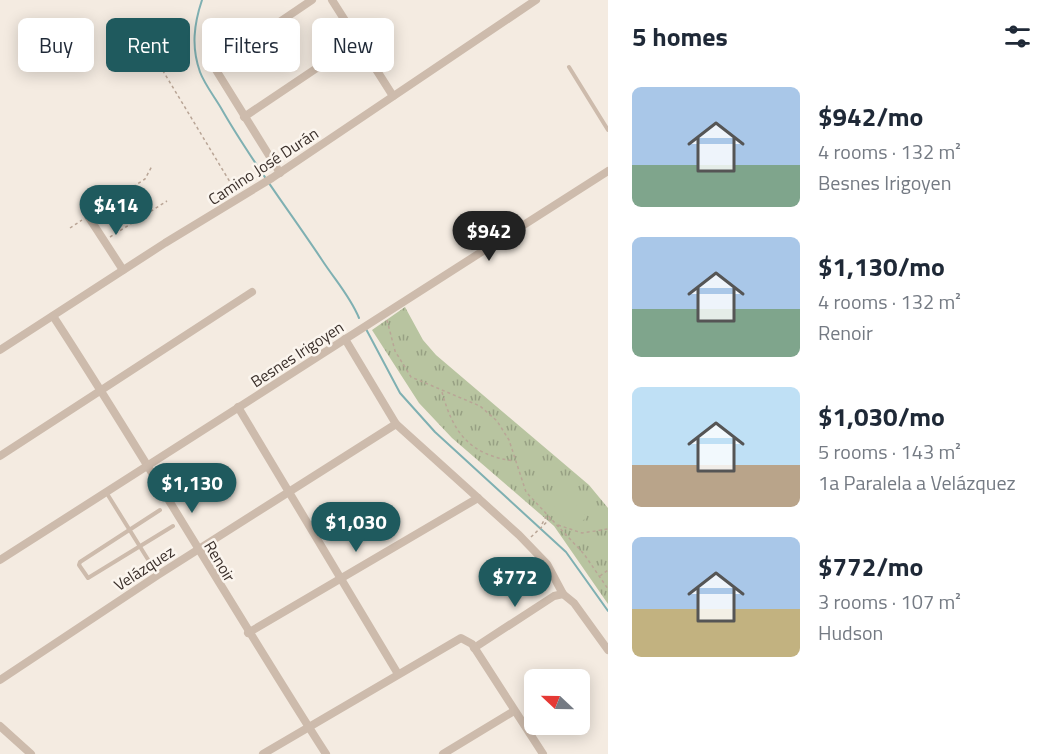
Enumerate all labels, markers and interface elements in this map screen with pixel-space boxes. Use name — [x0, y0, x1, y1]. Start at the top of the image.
text: 5 homes — [632, 17, 728, 56]
chip: Buy — [18, 18, 94, 72]
chip: Rent — [106, 18, 190, 72]
chip: Filters — [202, 18, 300, 72]
chip: New — [312, 18, 394, 72]
icon: filters — [1001, 20, 1034, 53]
text: $942/mo — [818, 97, 923, 136]
icon: home — [680, 111, 752, 183]
street label: Camino José Durán — [203, 121, 323, 211]
text: 4 rooms · 132 m² — [818, 136, 961, 167]
text: Besnes Irigoyen — [818, 167, 951, 198]
pin: $414 — [80, 185, 152, 236]
text: $414 — [94, 189, 138, 220]
pin: $942 — [453, 211, 525, 262]
text: $942 — [467, 215, 511, 246]
text: $1,130/mo — [818, 247, 945, 286]
icon: home — [680, 261, 752, 333]
text: 4 rooms · 132 m² — [818, 286, 961, 317]
street label: Besnes Irigoyen — [246, 315, 348, 393]
text: Renoir — [818, 317, 873, 348]
text: $1,030/mo — [818, 397, 945, 436]
icon: home — [680, 411, 752, 483]
text: 5 rooms · 143 m² — [818, 436, 961, 467]
pin: $1,130 — [143, 463, 241, 514]
text: $1,130 — [161, 467, 223, 498]
text: 1a Paralela a Velázquez — [818, 467, 1016, 498]
pin: $1,030 — [307, 502, 405, 553]
text: $1,030 — [325, 506, 387, 537]
street label: Renoir — [198, 536, 242, 586]
street label: Velázquez — [109, 539, 179, 597]
text: $772/mo — [818, 547, 923, 586]
pin: $772 — [479, 557, 551, 608]
text: $772 — [493, 561, 537, 592]
icon: home — [680, 561, 752, 633]
text: 3 rooms · 107 m² — [818, 586, 961, 617]
text: Hudson — [818, 617, 883, 648]
north arrow — [524, 669, 590, 735]
map controls — [524, 669, 590, 735]

